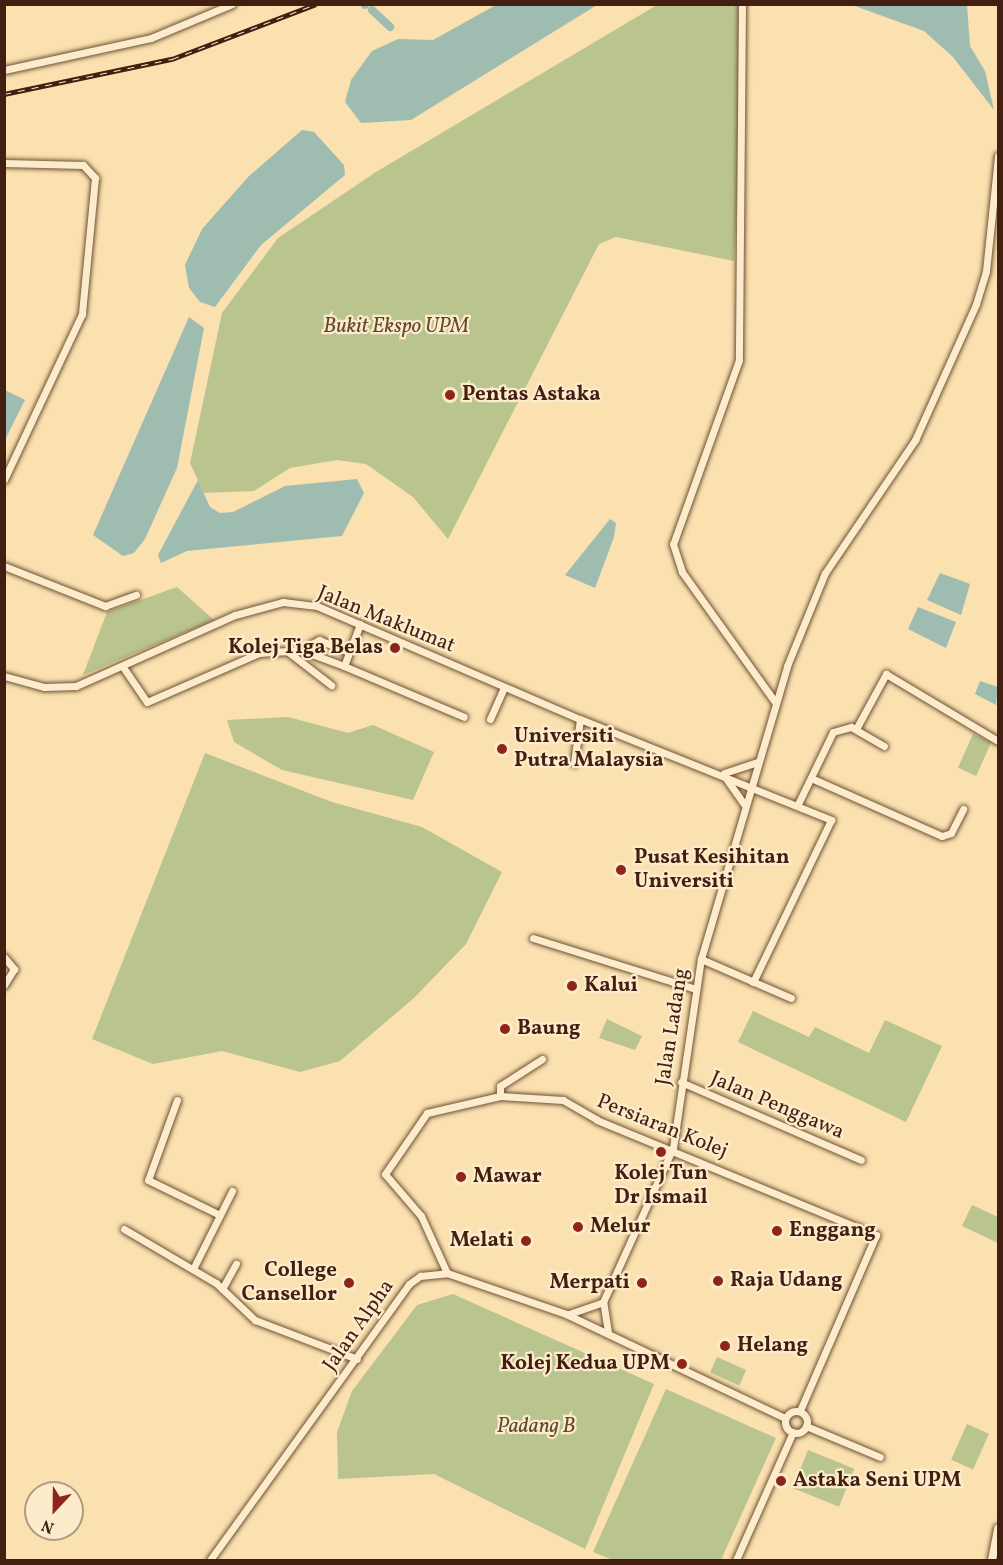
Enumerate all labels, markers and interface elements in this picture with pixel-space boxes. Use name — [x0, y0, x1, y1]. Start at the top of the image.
park label: Bukit Ekspo UPM — [323, 314, 469, 340]
place label: Pentas Astaka — [462, 382, 601, 408]
marker: Pentas Astaka — [443, 388, 457, 402]
street label: Jalan Maklumat — [313, 581, 459, 659]
place label: Kolej Tiga Belas — [228, 635, 383, 661]
marker: Kolej Tiga Belas — [388, 641, 402, 655]
place label: Universiti Putra Malaysia — [514, 724, 664, 774]
marker: Universiti Putra Malaysia — [495, 742, 509, 756]
place label: Pusat Kesihitan Universiti — [634, 845, 790, 895]
marker: Pusat Kesihitan Universiti — [612, 861, 630, 879]
street label: Jalan Ladang — [651, 966, 695, 1088]
place label: Kalui — [584, 973, 638, 999]
marker: Kalui — [565, 979, 579, 993]
place label: Baung — [517, 1016, 581, 1042]
marker: Baung — [498, 1022, 512, 1036]
street label: Jalan Penggawa — [706, 1066, 848, 1146]
street label: Persiaran Kolej — [593, 1089, 731, 1165]
marker: Kolej Tun Dr Ismail — [654, 1145, 668, 1159]
place label: Kolej Tun Dr Ismail — [614, 1161, 708, 1211]
place label: Mawar — [473, 1164, 542, 1190]
marker: Mawar — [454, 1170, 468, 1184]
place label: Melur — [590, 1214, 651, 1240]
place label: Enggang — [789, 1218, 876, 1244]
marker: Melur — [571, 1220, 585, 1234]
marker: Enggang — [770, 1224, 784, 1238]
place label: Melati — [450, 1228, 514, 1254]
marker: Melati — [519, 1234, 533, 1248]
place label: College Cansellor — [242, 1258, 337, 1308]
place label: Raja Udang — [730, 1268, 842, 1294]
place label: Merpati — [550, 1270, 630, 1296]
marker: Raja Udang — [711, 1274, 725, 1288]
street label: Jalan Alpha — [318, 1275, 400, 1377]
marker: College Cansellor — [342, 1276, 356, 1290]
marker: Merpati — [635, 1276, 649, 1290]
place label: Helang — [737, 1333, 808, 1359]
marker: Helang — [718, 1339, 732, 1353]
place label: Kolej Kedua UPM — [500, 1351, 670, 1377]
marker: Kolej Kedua UPM — [675, 1357, 689, 1371]
park label: Padang B — [497, 1414, 575, 1440]
place label: Astaka Seni UPM — [793, 1468, 961, 1494]
marker: Astaka Seni UPM — [774, 1474, 788, 1488]
north arrow — [24, 1481, 84, 1541]
text: N — [38, 1513, 58, 1538]

